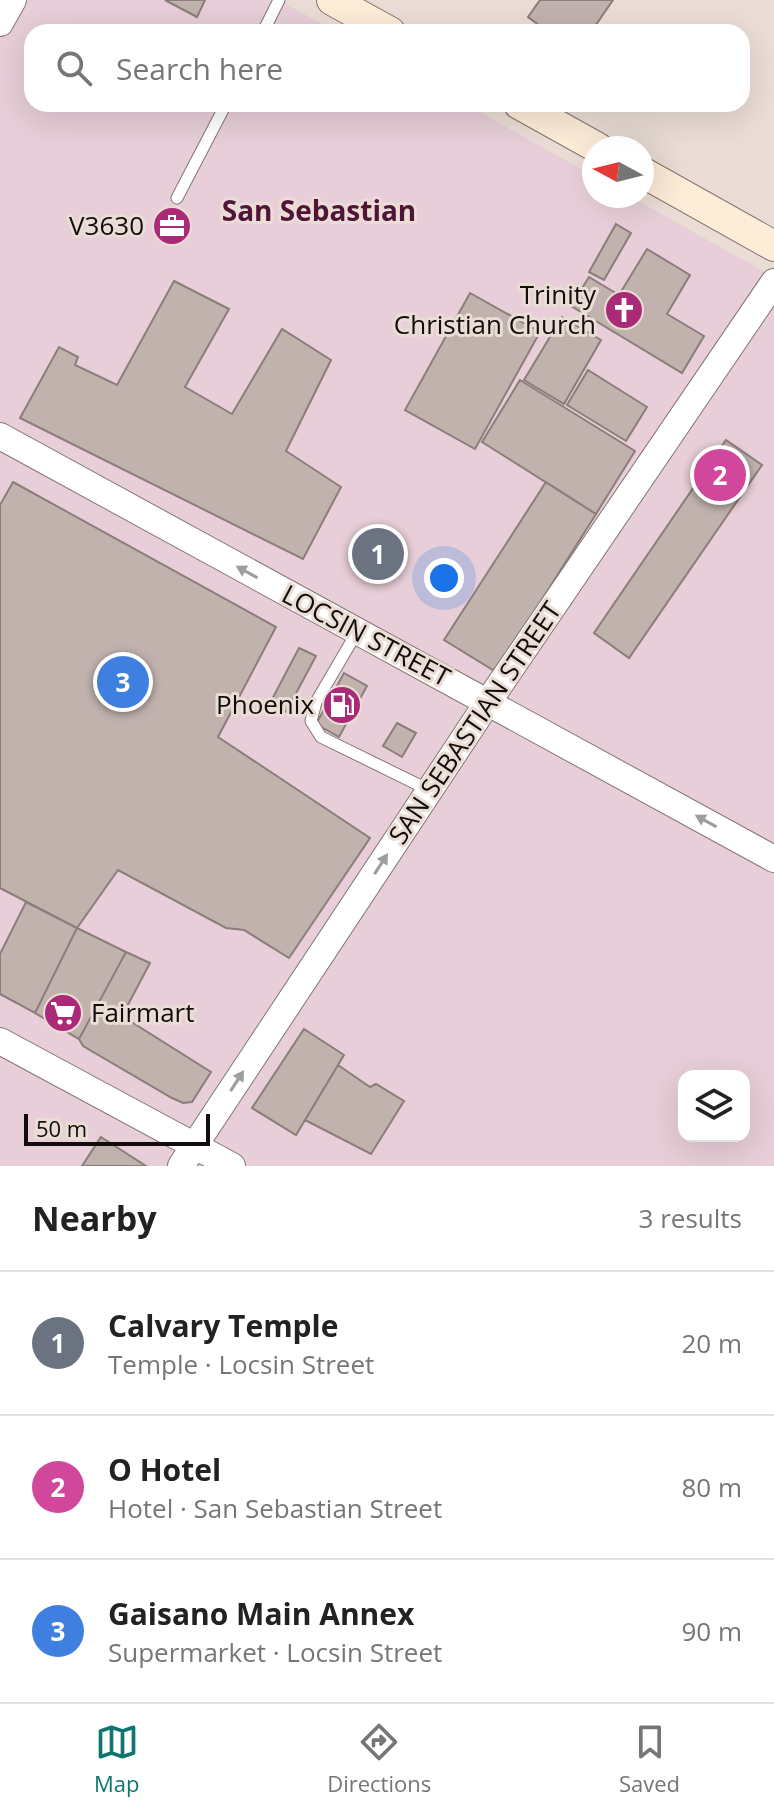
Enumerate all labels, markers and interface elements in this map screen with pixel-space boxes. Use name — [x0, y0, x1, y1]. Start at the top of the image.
search box — [24, 24, 750, 112]
icon: search — [52, 46, 96, 90]
text: Search here — [116, 48, 283, 89]
north arrow — [582, 136, 654, 208]
district label: San Sebastian — [222, 191, 416, 229]
office icon: V3630 — [151, 205, 193, 247]
place label: V3630 — [69, 207, 144, 243]
place label: Trinity Christian Church — [394, 276, 597, 342]
church icon: Trinity Christian Church — [603, 289, 645, 331]
pin: 2 — [694, 445, 746, 505]
pin: 1 — [352, 524, 404, 584]
your location — [424, 558, 464, 598]
one-way arrow — [236, 565, 258, 579]
street label: LOCSIN STREET — [276, 576, 458, 695]
street label: SAN SEBASTIAN STREET — [379, 594, 569, 851]
pin: 3 — [97, 652, 149, 712]
fuel station icon: Phoenix — [321, 684, 363, 726]
place label: Phoenix — [216, 686, 314, 722]
one-way arrow — [694, 814, 717, 828]
one-way arrow — [373, 853, 388, 875]
supermarket icon: Fairmart — [42, 992, 84, 1034]
place label: Fairmart — [91, 994, 194, 1030]
one-way arrow — [230, 1070, 245, 1091]
map controls — [678, 1070, 750, 1142]
button: layers — [678, 1070, 750, 1142]
scale bar — [24, 1110, 210, 1146]
text: 50 m — [36, 1113, 87, 1143]
text: Nearby — [32, 1195, 157, 1241]
text: 3 results — [639, 1200, 742, 1236]
text: Calvary Temple — [108, 1305, 338, 1346]
text: 1 — [51, 1325, 65, 1361]
text: 20 m — [681, 1325, 742, 1361]
text: Temple · Locsin Street — [108, 1346, 374, 1382]
text: O Hotel — [108, 1449, 221, 1490]
text: 2 — [51, 1469, 65, 1505]
text: 80 m — [681, 1469, 742, 1505]
text: Hotel · San Sebastian Street — [108, 1490, 442, 1526]
text: Gaisano Main Annex — [108, 1593, 414, 1634]
text: 3 — [51, 1613, 65, 1649]
text: 90 m — [681, 1613, 742, 1649]
text: Supermarket · Locsin Street — [108, 1634, 442, 1670]
tab: Map — [94, 1720, 139, 1798]
tab: Directions — [327, 1720, 431, 1798]
tab: Saved — [619, 1720, 680, 1798]

